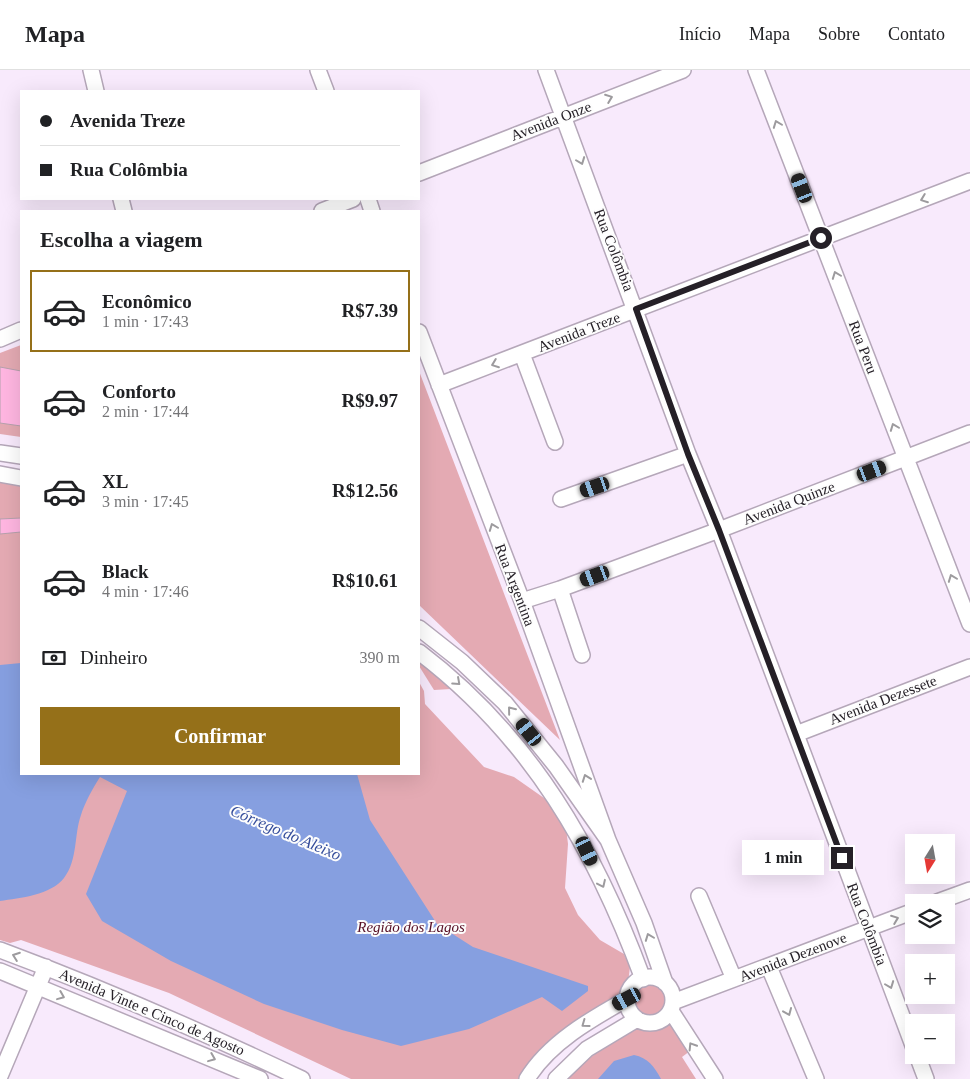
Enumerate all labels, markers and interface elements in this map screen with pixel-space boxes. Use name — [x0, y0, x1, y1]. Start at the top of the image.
text: Mapa — [25, 21, 85, 47]
text: Início — [679, 24, 721, 44]
text: Mapa — [749, 24, 790, 44]
text: Sobre — [818, 24, 860, 44]
text: Contato — [888, 24, 945, 44]
one-way arrow — [604, 94, 613, 104]
street label: Avenida Onze — [508, 98, 594, 144]
text: Avenida Treze — [70, 110, 185, 131]
one-way arrow — [773, 120, 783, 128]
one-way arrow — [575, 156, 585, 165]
text: Rua Colômbia — [70, 159, 188, 180]
car — [789, 171, 814, 205]
one-way arrow — [921, 193, 929, 203]
street label: Rua Colômbia — [591, 206, 637, 294]
text: Escolha a viagem — [40, 227, 203, 252]
route start — [810, 227, 832, 249]
one-way arrow — [831, 271, 842, 280]
icon: car — [42, 289, 87, 334]
text: Econômico — [102, 291, 192, 312]
text: R$7.39 — [342, 300, 398, 321]
street label: Avenida Treze — [536, 309, 623, 355]
text: 1 min · 17:43 — [102, 313, 189, 330]
street label: Rua Peru — [846, 318, 881, 376]
one-way arrow — [491, 358, 500, 368]
icon: car — [42, 379, 87, 424]
text: Conforto — [102, 381, 176, 402]
text: R$9.97 — [342, 390, 398, 411]
text: 2 min · 17:44 — [102, 403, 189, 420]
one-way arrow — [890, 423, 900, 432]
car — [855, 459, 888, 483]
icon: car — [42, 469, 87, 514]
text: XL — [102, 471, 128, 492]
car — [578, 475, 611, 499]
street label: Avenida Quinze — [741, 478, 837, 528]
text: R$12.56 — [332, 480, 398, 501]
text: 3 min · 17:45 — [102, 493, 189, 510]
one-way arrow — [489, 523, 499, 531]
street label: Rua Argentina — [492, 542, 538, 629]
icon: car — [42, 559, 87, 604]
text: Black — [102, 561, 148, 582]
car — [578, 564, 611, 588]
text: R$10.61 — [332, 570, 398, 591]
one-way arrow — [948, 575, 958, 583]
text: 4 min · 17:46 — [102, 583, 189, 600]
icon: cash — [40, 644, 68, 672]
text: Dinheiro — [80, 647, 148, 668]
text: 390 m — [360, 649, 400, 666]
street label: Avenida Dezessete — [827, 672, 939, 728]
one-way arrow — [451, 676, 460, 685]
button: Confirmar — [40, 707, 400, 765]
one-way arrow — [508, 707, 516, 716]
car — [513, 716, 544, 748]
one-way arrow — [582, 774, 592, 782]
water label: Córrego do Aleixo — [228, 802, 344, 864]
car — [573, 834, 600, 868]
north arrow — [905, 834, 955, 884]
map controls — [905, 834, 955, 1064]
callout: 1 min — [742, 840, 824, 876]
route end — [831, 847, 853, 869]
text: 1 min — [764, 849, 802, 866]
one-way arrow — [595, 878, 605, 887]
street label: Rua Colômbia — [844, 880, 890, 968]
button: layers — [905, 894, 955, 944]
one-way arrow — [890, 915, 899, 925]
park label: Região dos Lagos — [356, 919, 465, 935]
street label: Avenida Dezenove — [737, 929, 849, 985]
one-way arrow — [645, 933, 655, 942]
one-way arrow — [12, 952, 21, 962]
button: + — [905, 954, 955, 1004]
street label: Avenida Vinte e Cinco de Agosto — [57, 966, 247, 1058]
one-way arrow — [884, 980, 894, 989]
car — [610, 985, 643, 1013]
one-way arrow — [56, 990, 65, 1001]
one-way arrow — [782, 1007, 792, 1016]
button: − — [905, 1014, 955, 1064]
one-way arrow — [582, 1018, 591, 1027]
one-way arrow — [688, 1042, 698, 1051]
one-way arrow — [207, 1052, 216, 1062]

